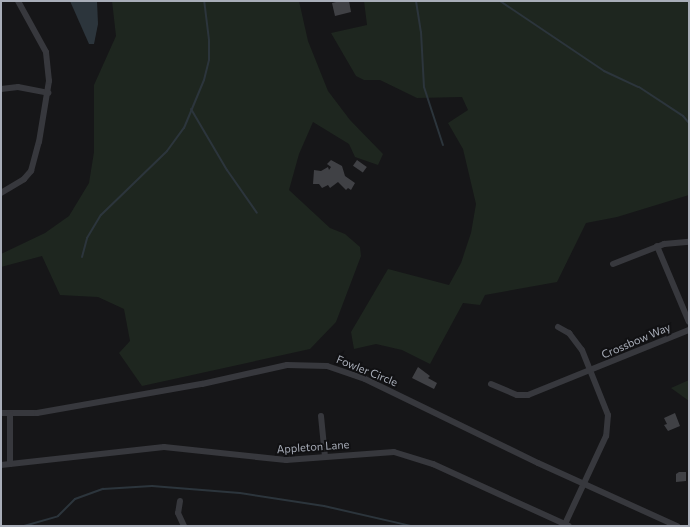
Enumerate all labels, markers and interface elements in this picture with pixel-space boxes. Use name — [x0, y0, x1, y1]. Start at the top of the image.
street label: Crossbow Way — [599, 320, 673, 362]
street label: Fowler Circle — [334, 353, 400, 389]
street label: Appleton Lane — [276, 438, 350, 456]

